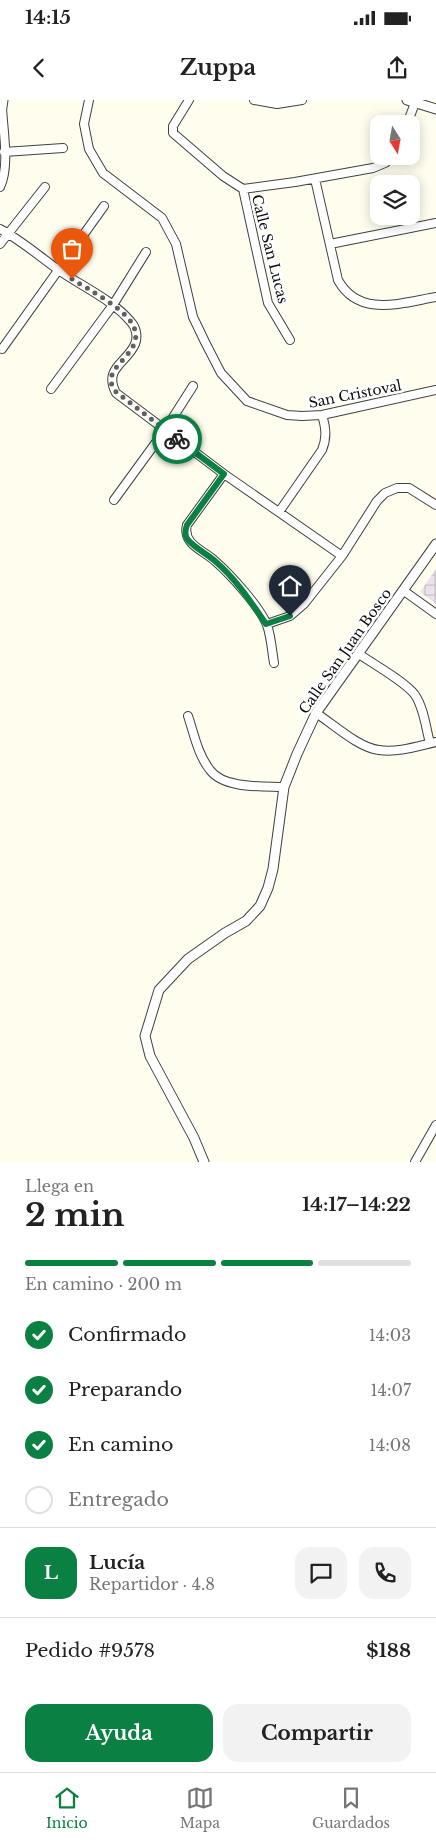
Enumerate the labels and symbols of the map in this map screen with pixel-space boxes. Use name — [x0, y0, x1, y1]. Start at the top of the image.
north arrow — [370, 115, 420, 165]
street label: Calle San Lucas — [248, 193, 292, 305]
pin — [51, 228, 93, 279]
street label: San Cristoval — [307, 376, 403, 412]
courier — [152, 414, 202, 464]
pin — [269, 565, 311, 616]
street label: Calle San Juan Bosco — [295, 585, 395, 717]

